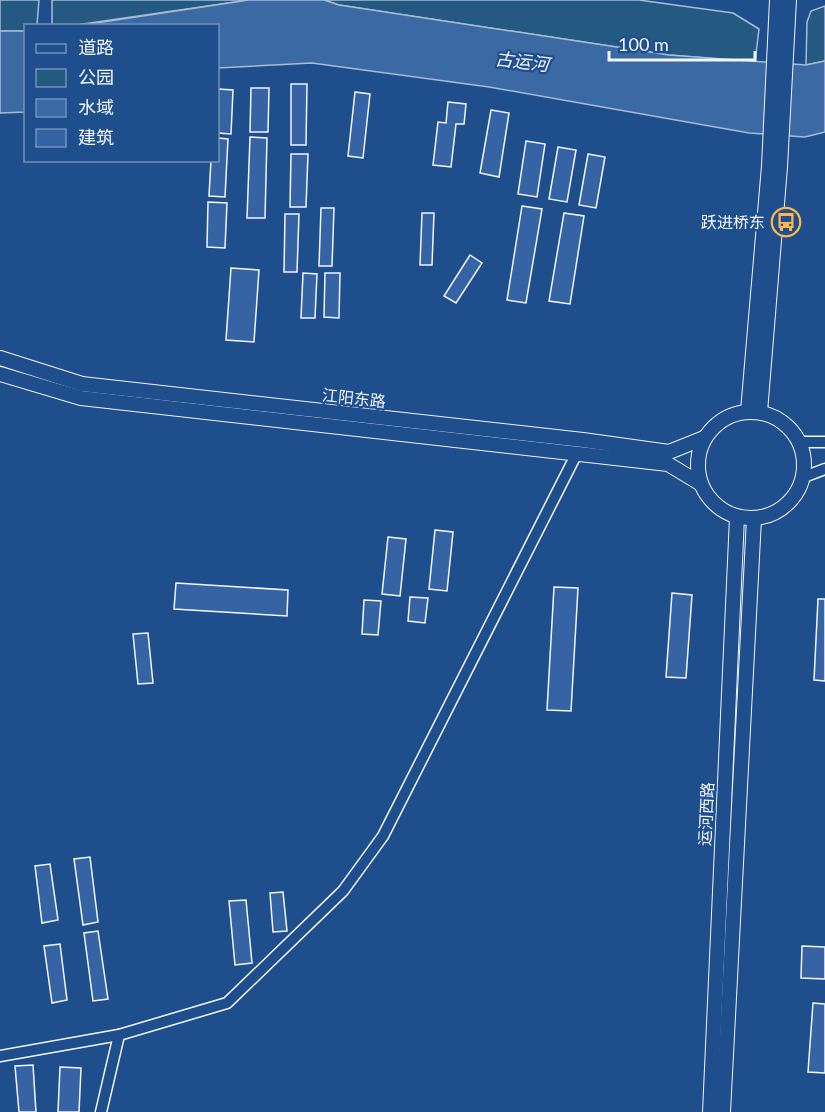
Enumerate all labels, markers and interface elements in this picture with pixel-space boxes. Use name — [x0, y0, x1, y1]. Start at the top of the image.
legend — [24, 24, 219, 162]
scale bar — [609, 24, 754, 62]
text: 100 m — [618, 33, 669, 55]
text: 道路 — [78, 36, 114, 58]
water label: 古运河 — [494, 47, 553, 76]
text: 公园 — [78, 66, 114, 88]
text: 水域 — [78, 96, 114, 118]
text: 建筑 — [78, 126, 114, 148]
bus stop icon: 跃进桥东 — [770, 206, 802, 238]
place label: 跃进桥东 — [701, 212, 765, 231]
street label: 江阳东路 — [321, 385, 387, 410]
street label: 运河西路 — [694, 782, 717, 846]

